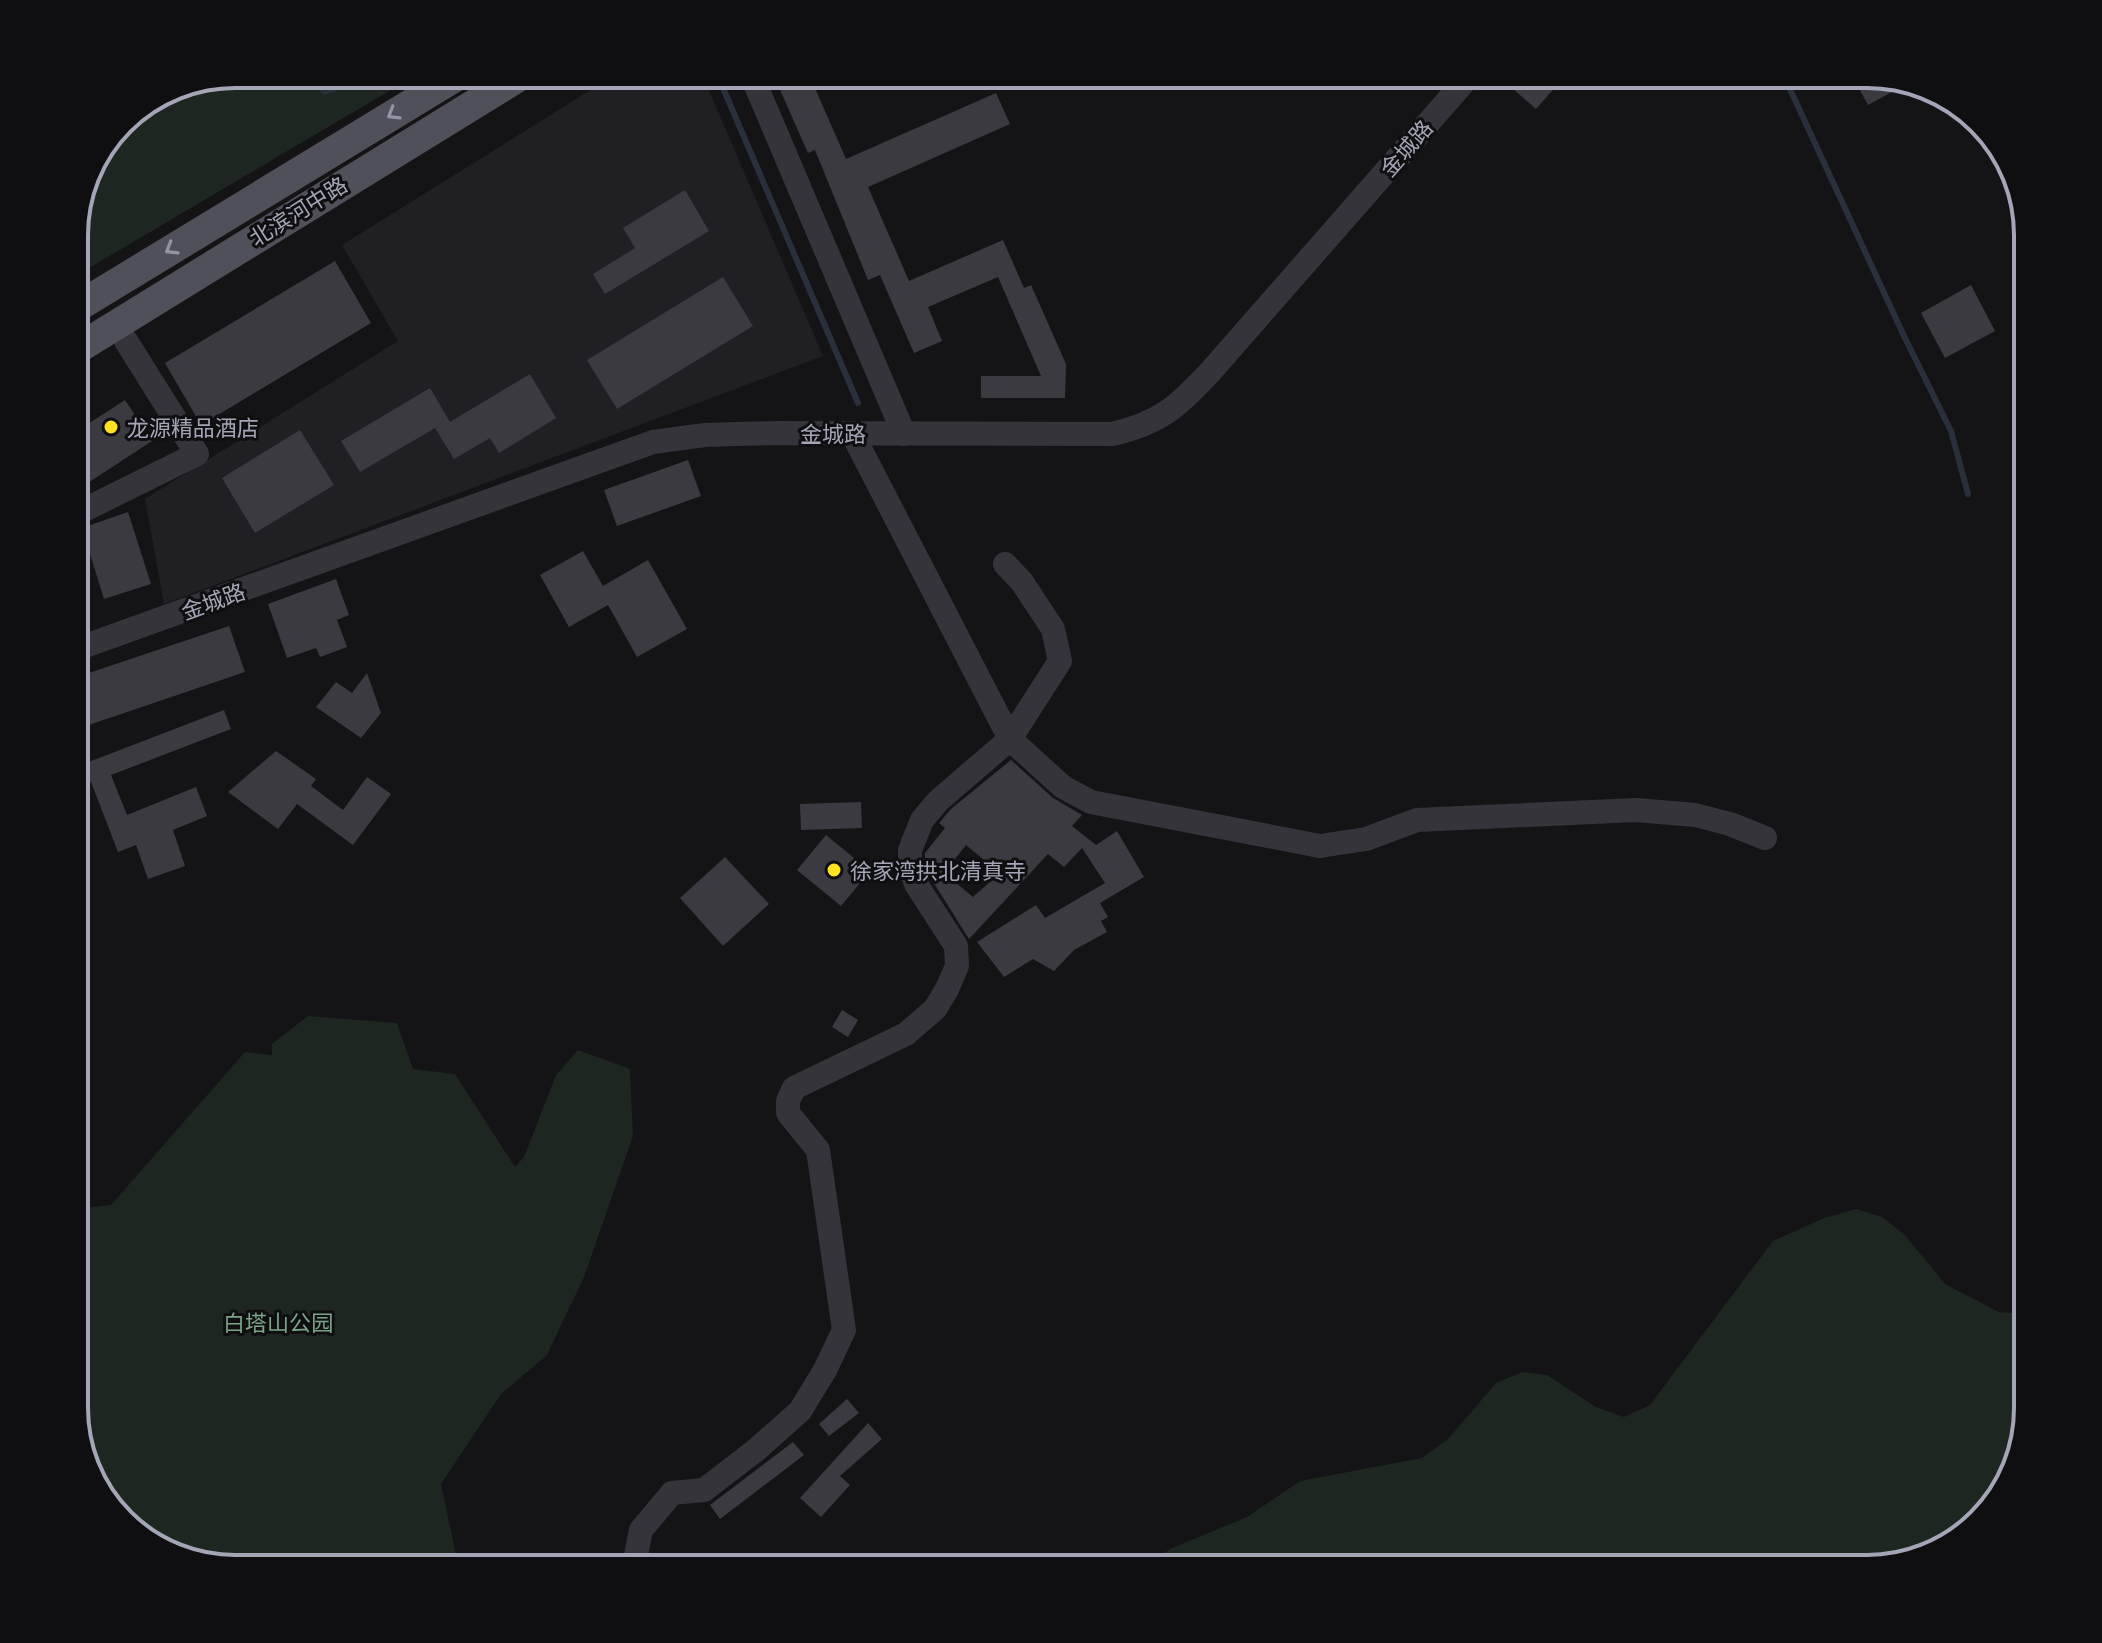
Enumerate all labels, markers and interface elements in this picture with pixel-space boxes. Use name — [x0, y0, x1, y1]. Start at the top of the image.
one-way arrow — [387, 105, 402, 120]
street label: 金城路 — [1374, 114, 1438, 182]
street label: 北滨河中路 — [244, 170, 352, 252]
one-way arrow — [165, 240, 180, 255]
place label: 龙源精品酒店 — [127, 414, 259, 441]
marker: 龙源精品酒店 — [102, 418, 120, 436]
street label: 金城路 — [800, 420, 866, 447]
street label: 金城路 — [177, 577, 249, 625]
place label: 徐家湾拱北清真寺 — [850, 857, 1026, 884]
marker: 徐家湾拱北清真寺 — [825, 861, 843, 879]
park label: 白塔山公园 — [223, 1309, 333, 1336]

